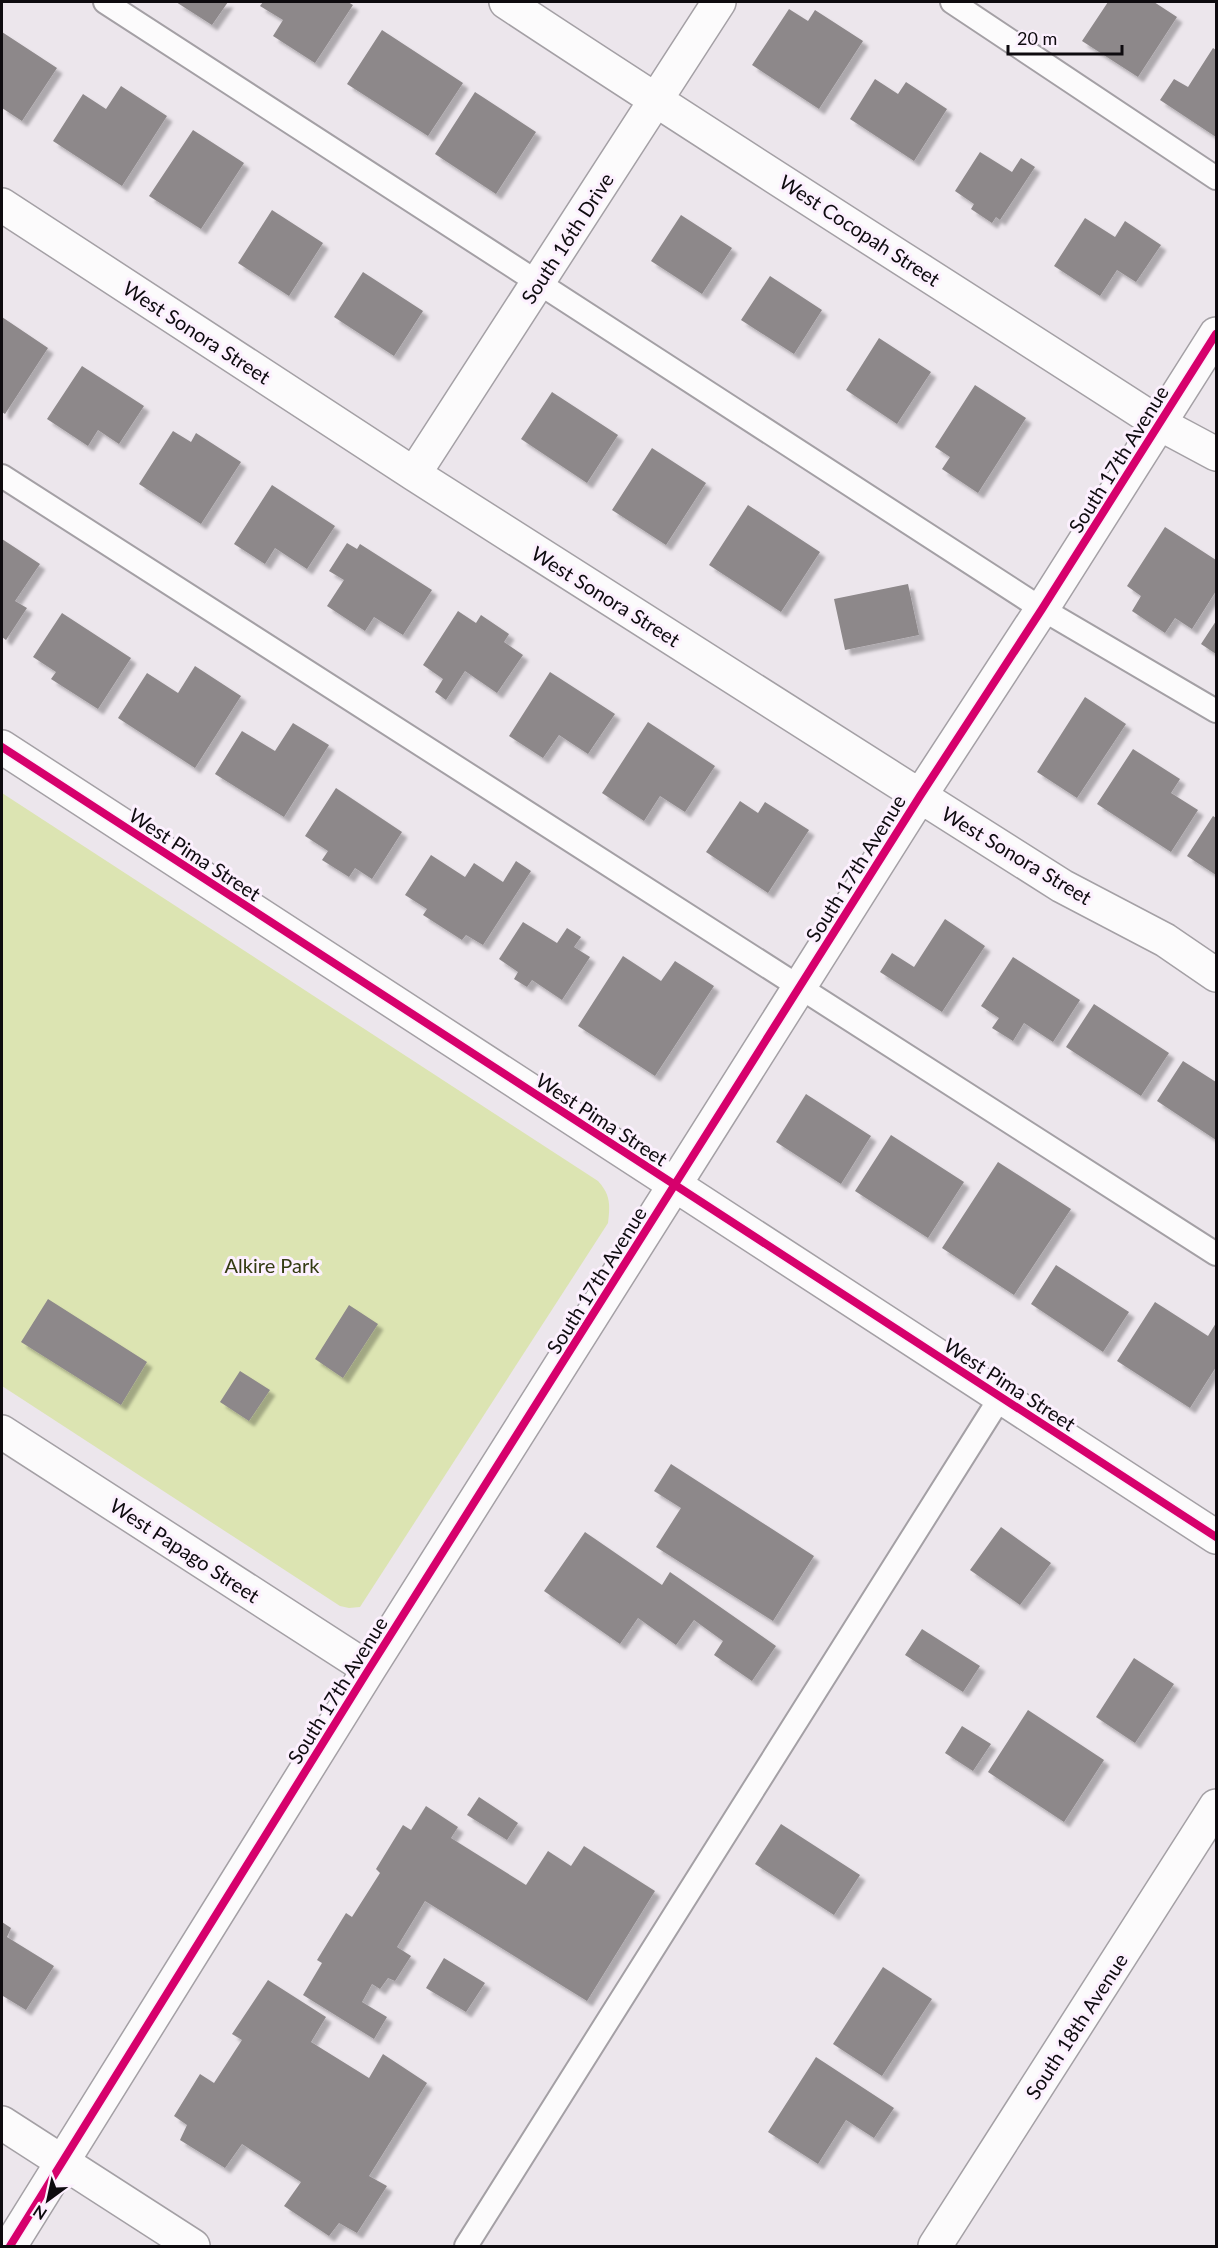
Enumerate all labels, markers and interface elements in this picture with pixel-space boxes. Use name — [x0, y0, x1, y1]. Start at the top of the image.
scale bar — [1008, 18, 1122, 56]
text: 20 m — [1017, 27, 1057, 49]
street label: South 16th Drive — [516, 168, 618, 308]
street label: West Cocopah Street — [775, 169, 945, 291]
street label: West Sonora Street — [119, 275, 275, 389]
street label: South 17th Avenue — [1063, 381, 1173, 537]
street label: West Sonora Street — [527, 541, 685, 651]
street label: South 17th Avenue — [800, 790, 910, 946]
street label: West Sonora Street — [938, 801, 1096, 909]
street label: West Pima Street — [125, 803, 265, 905]
street label: West Pima Street — [532, 1068, 672, 1170]
street label: South 17th Avenue — [541, 1202, 651, 1358]
park label: Alkire Park — [225, 1253, 320, 1277]
street label: West Pima Street — [940, 1333, 1080, 1435]
street label: West Papago Street — [106, 1493, 264, 1607]
street label: South 17th Avenue — [282, 1612, 392, 1768]
street label: South 18th Avenue — [1020, 1949, 1132, 2103]
north arrow — [18, 2170, 78, 2230]
text: N — [29, 2202, 50, 2224]

